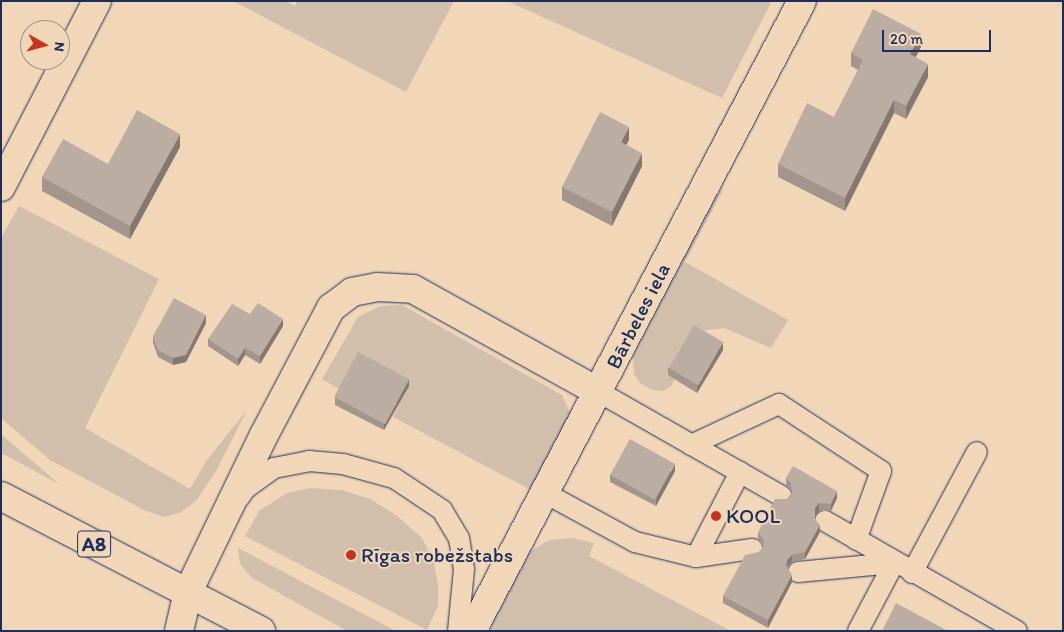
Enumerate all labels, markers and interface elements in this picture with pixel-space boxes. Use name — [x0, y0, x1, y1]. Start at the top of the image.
north arrow — [20, 20, 70, 70]
scale bar — [884, 20, 993, 52]
text: 20 m — [890, 30, 923, 48]
text: N — [50, 41, 68, 52]
street label: Bārbeles iela — [600, 259, 676, 373]
place label: KOOL — [726, 503, 780, 529]
marker: KOOL — [710, 510, 722, 522]
road number: A8 — [76, 526, 112, 562]
place label: Rīgas robežstabs — [361, 542, 513, 568]
marker: Rīgas robežstabs — [345, 549, 357, 561]

